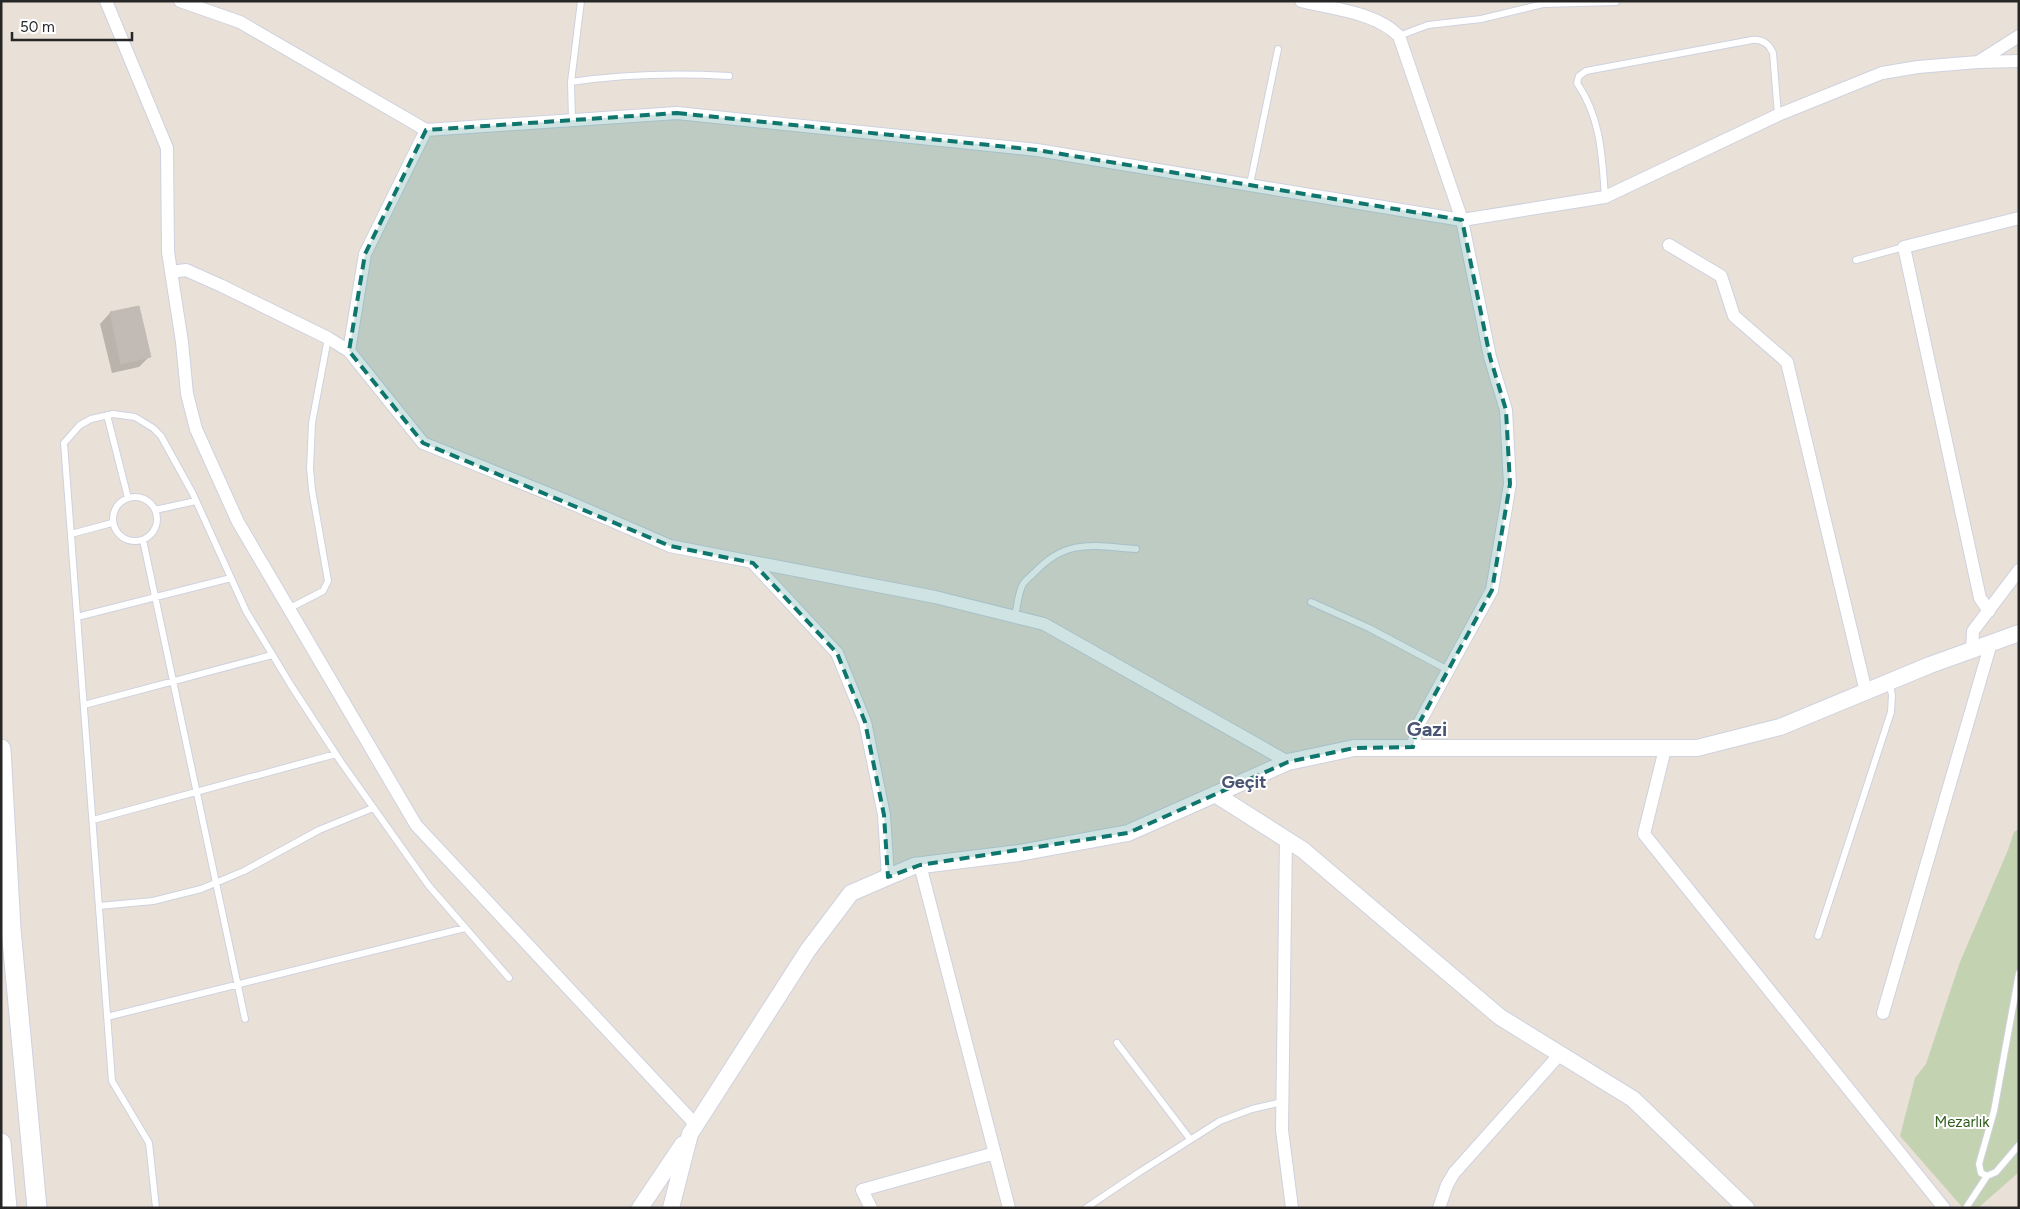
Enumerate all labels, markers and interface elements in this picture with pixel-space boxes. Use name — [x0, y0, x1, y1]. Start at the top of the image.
scale bar — [12, 10, 132, 42]
text: 50 m — [20, 18, 55, 36]
district label: Gazi — [1407, 717, 1447, 741]
district label: Geçit — [1221, 771, 1267, 793]
park label: Mezarlık — [1934, 1113, 1990, 1131]

